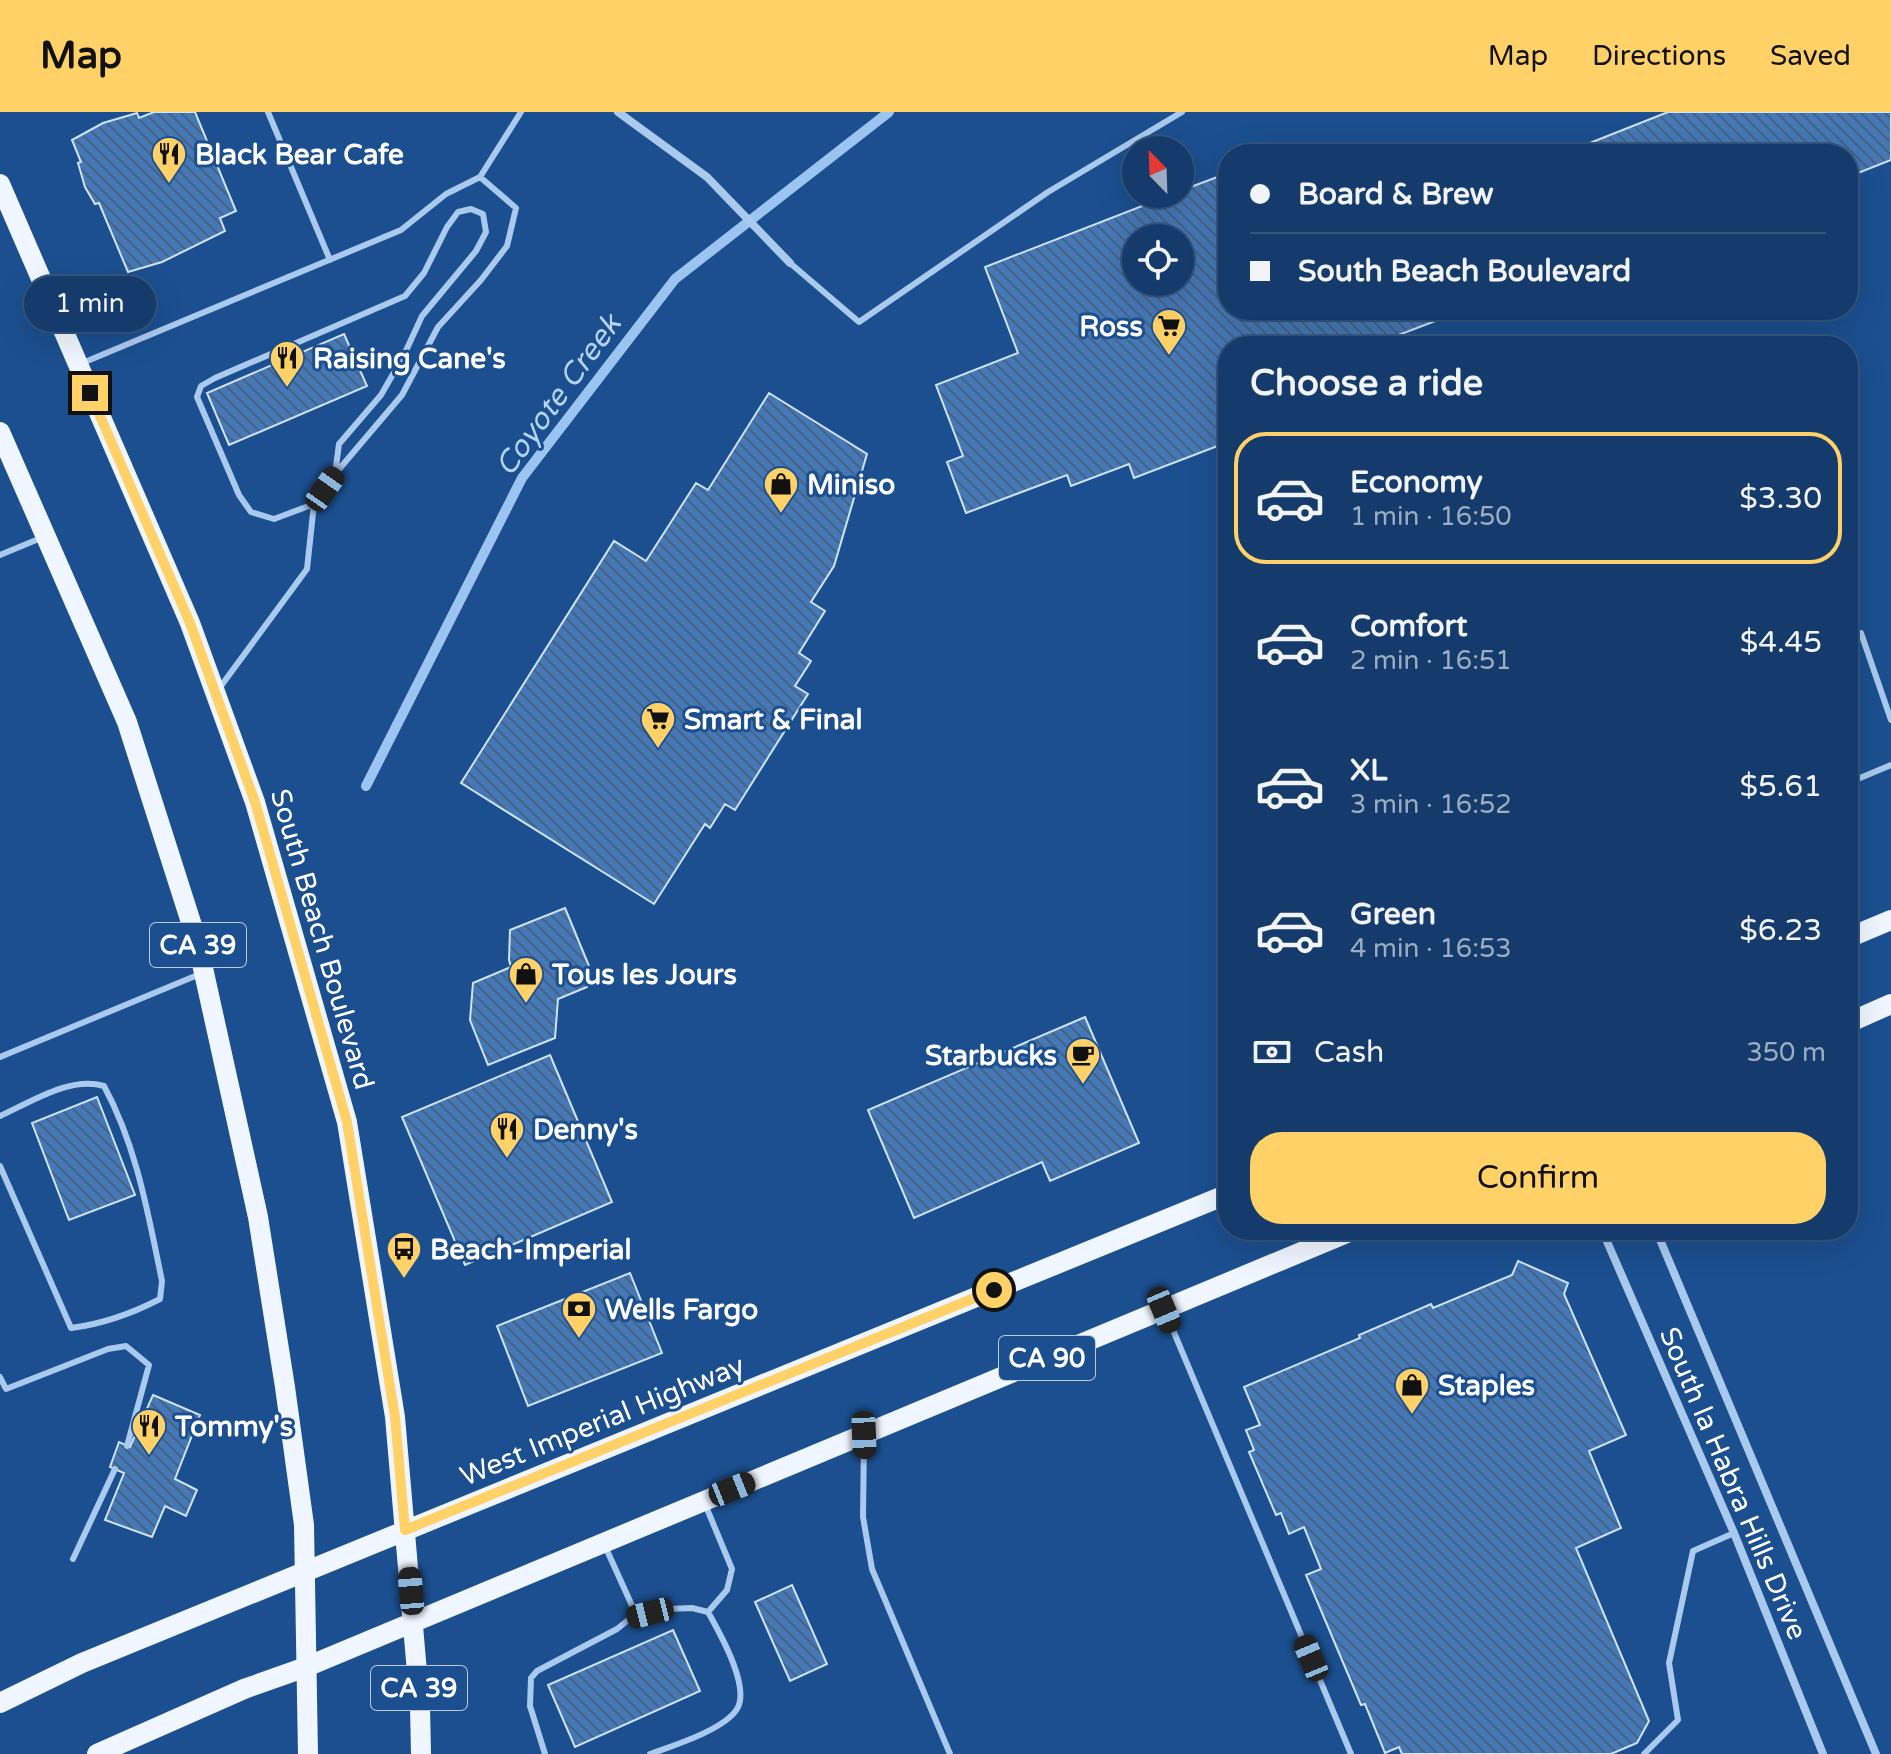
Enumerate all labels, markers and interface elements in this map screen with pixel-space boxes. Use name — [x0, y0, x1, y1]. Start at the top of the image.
text: Map — [40, 33, 122, 79]
text: Map — [1488, 39, 1548, 73]
text: Directions — [1592, 39, 1726, 73]
text: Saved — [1770, 39, 1851, 73]
restaurant icon: Black Bear Cafe — [150, 135, 188, 185]
north arrow — [1122, 136, 1194, 208]
map controls — [1122, 136, 1194, 296]
place label: Black Bear Cafe — [195, 138, 404, 172]
text: Board & Brew — [1298, 176, 1493, 213]
button: locate — [1122, 224, 1194, 296]
text: South Beach Boulevard — [1298, 253, 1631, 290]
callout: 1 min — [24, 277, 156, 333]
text: 1 min — [55, 288, 125, 319]
water label: Coyote Creek — [487, 305, 631, 483]
supermarket icon: Ross — [1150, 307, 1188, 357]
place label: Ross — [1079, 310, 1143, 344]
restaurant icon: Raising Cane's — [268, 339, 306, 389]
place label: Raising Cane's — [313, 342, 506, 376]
text: Choose a ride — [1250, 362, 1483, 405]
route end — [72, 375, 108, 411]
car — [301, 462, 349, 516]
icon: car — [1254, 462, 1326, 534]
text: Economy — [1350, 464, 1483, 501]
shop icon: Miniso — [762, 465, 800, 515]
place label: Miniso — [807, 468, 895, 502]
text: $3.30 — [1739, 480, 1822, 517]
text: 1 min · 16:50 — [1350, 501, 1512, 532]
icon: car — [1254, 606, 1326, 678]
text: Comfort — [1350, 608, 1468, 645]
text: $4.45 — [1740, 624, 1822, 661]
text: 2 min · 16:51 — [1350, 645, 1512, 676]
supermarket icon: Smart & Final — [639, 700, 677, 750]
place label: Smart & Final — [684, 703, 862, 737]
icon: car — [1254, 750, 1326, 822]
text: XL — [1350, 752, 1387, 789]
text: $5.61 — [1740, 768, 1822, 805]
street label: South Beach Boulevard — [263, 785, 381, 1093]
text: 3 min · 16:52 — [1350, 789, 1512, 820]
icon: car — [1254, 894, 1326, 966]
text: Green — [1350, 896, 1436, 933]
text: $6.23 — [1739, 912, 1822, 949]
road number: CA 39 — [150, 923, 246, 967]
text: 4 min · 16:53 — [1350, 933, 1512, 964]
shop icon: Tous les Jours — [507, 955, 545, 1005]
place label: Tous les Jours — [551, 958, 737, 992]
icon: cash — [1250, 1030, 1294, 1074]
text: Cash — [1314, 1034, 1384, 1071]
cafe icon: Starbucks — [1064, 1036, 1102, 1086]
text: 350 m — [1746, 1037, 1826, 1068]
place label: Starbucks — [925, 1039, 1057, 1073]
restaurant icon: Denny's — [488, 1110, 526, 1160]
place label: Denny's — [533, 1113, 638, 1147]
button: Confirm — [1250, 1132, 1826, 1224]
bus stop icon: Beach-Imperial — [385, 1230, 423, 1280]
place label: Beach-Imperial — [430, 1233, 632, 1267]
route start — [976, 1272, 1012, 1308]
car — [1144, 1283, 1184, 1337]
bank icon: Wells Fargo — [560, 1290, 598, 1340]
place label: Wells Fargo — [605, 1293, 758, 1327]
street label: South la Habra Hills Drive — [1652, 1322, 1814, 1645]
road number: CA 90 — [999, 1336, 1095, 1380]
street label: West Imperial Highway — [455, 1348, 750, 1494]
shop icon: Staples — [1393, 1366, 1431, 1416]
place label: Staples — [1438, 1369, 1535, 1403]
restaurant icon: Tommy's — [130, 1407, 168, 1457]
place label: Tommy's — [174, 1410, 293, 1444]
car — [851, 1411, 877, 1459]
car — [705, 1469, 759, 1509]
car — [397, 1566, 425, 1616]
car — [624, 1596, 676, 1630]
car — [1291, 1631, 1331, 1685]
road number: CA 39 — [371, 1666, 467, 1710]

